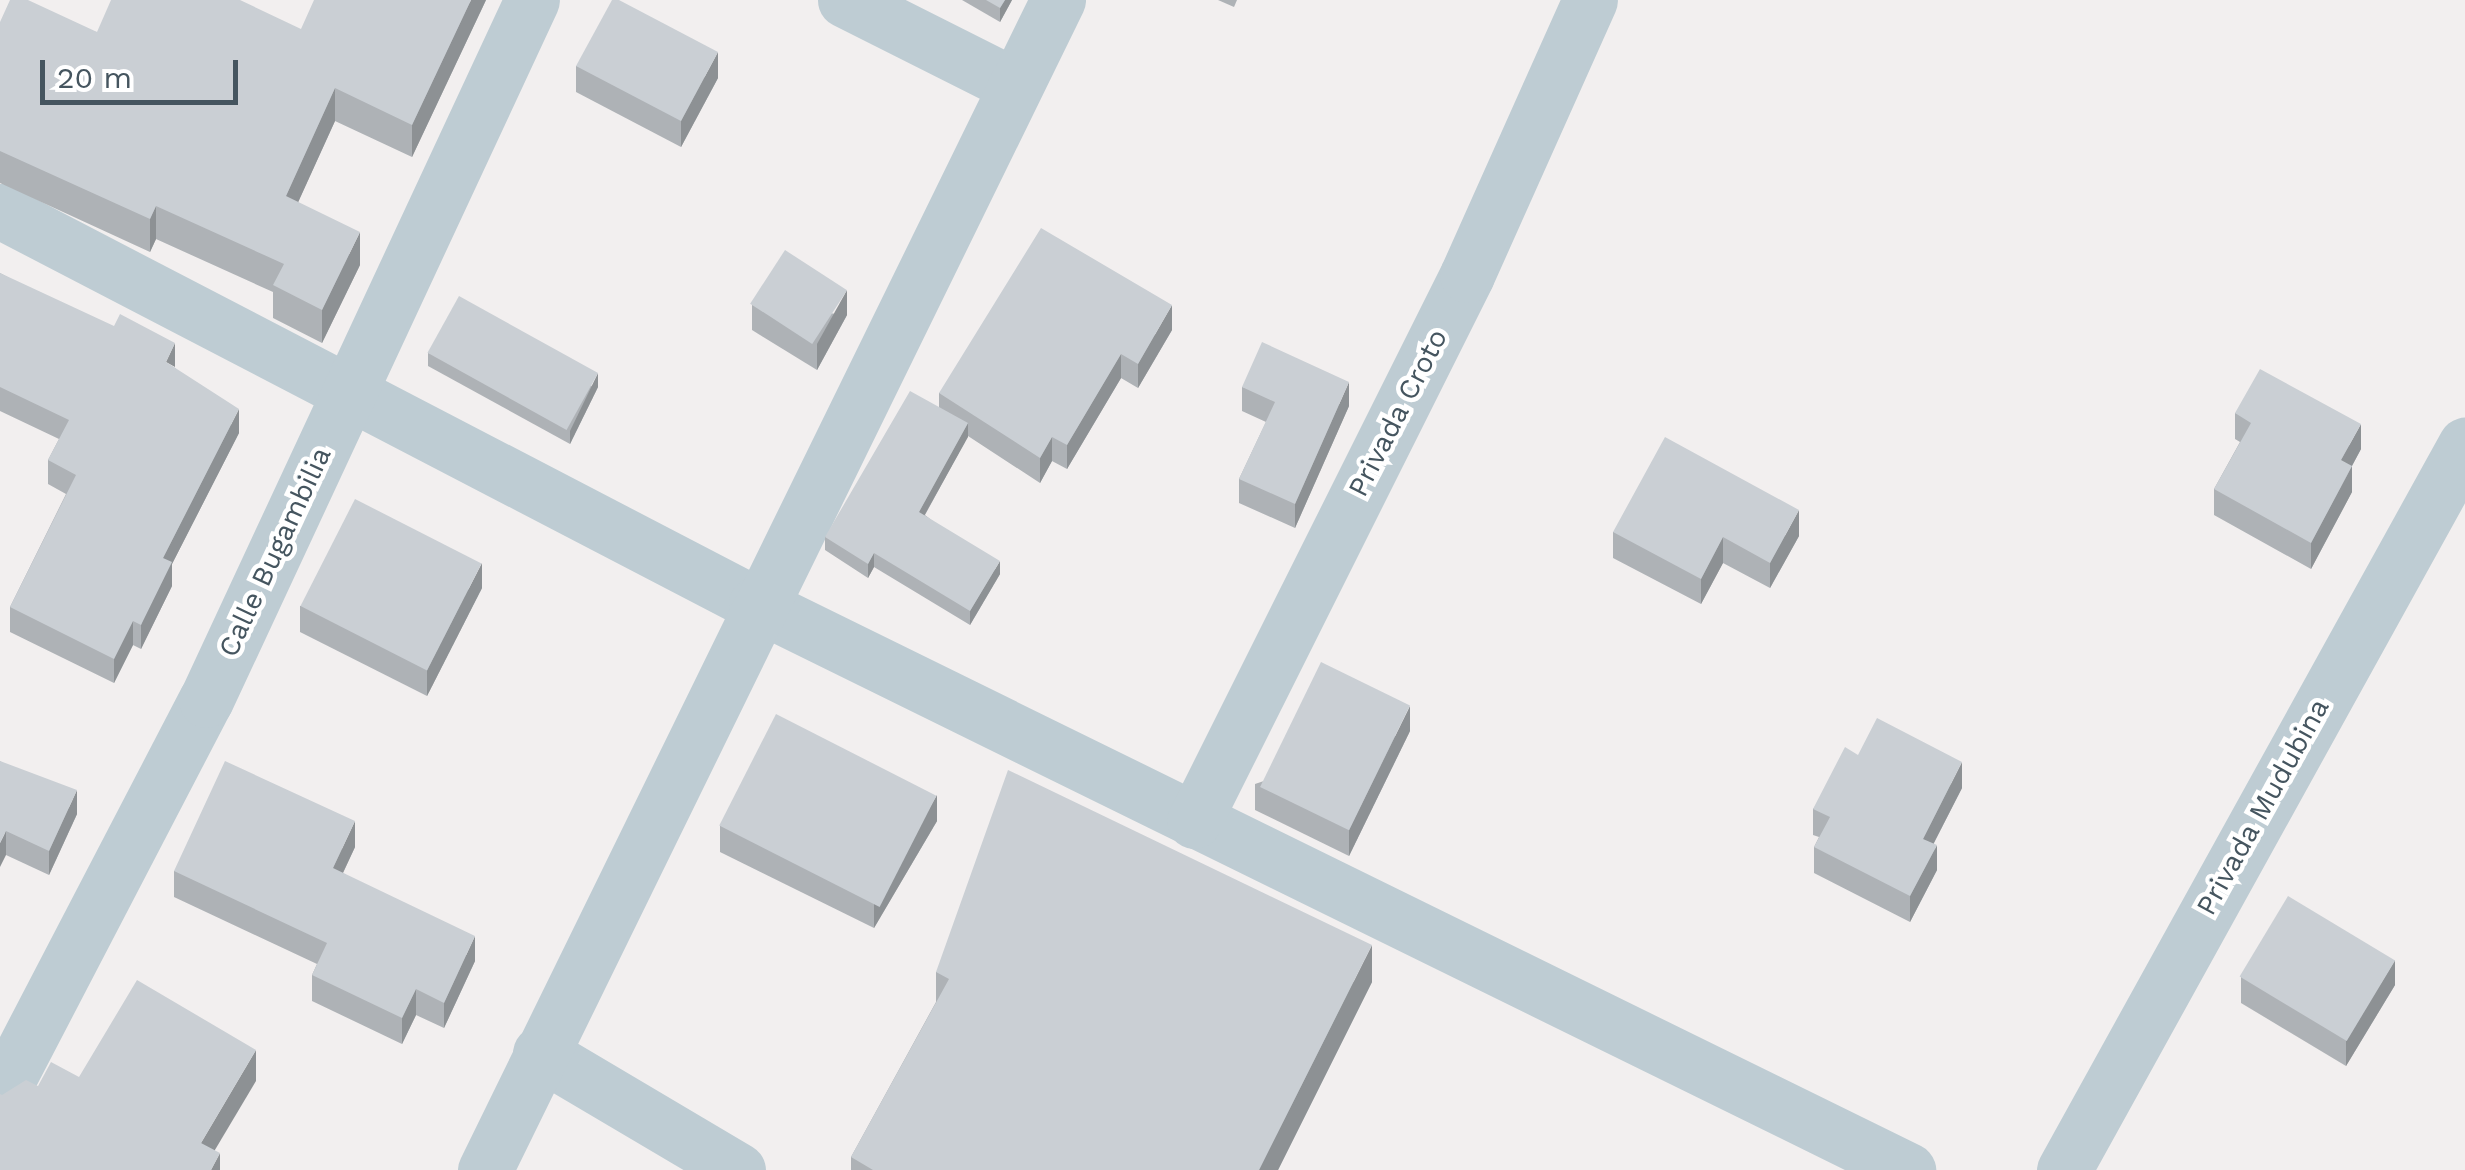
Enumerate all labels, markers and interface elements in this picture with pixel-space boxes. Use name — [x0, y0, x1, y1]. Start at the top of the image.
scale bar — [45, 40, 242, 102]
text: 20 m — [57, 60, 132, 95]
street label: Privada Croto — [1341, 323, 1455, 503]
street label: Calle Bugambilia — [212, 442, 338, 662]
street label: Privada Mudubina — [2189, 693, 2337, 921]

